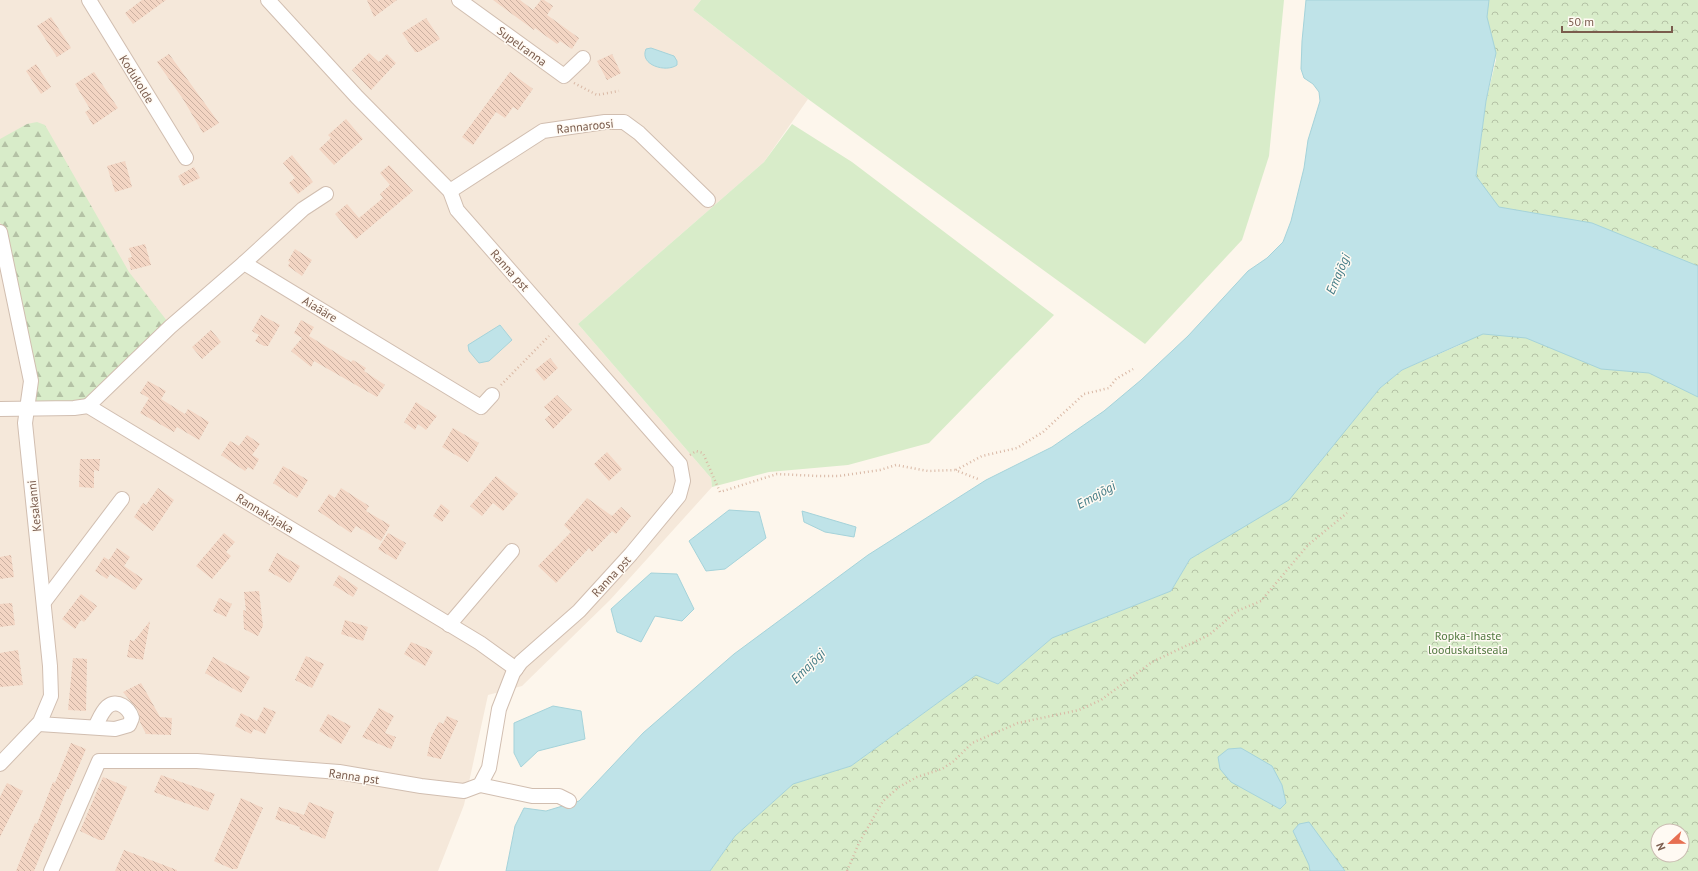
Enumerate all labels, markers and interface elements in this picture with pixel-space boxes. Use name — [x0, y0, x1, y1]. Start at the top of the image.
scale bar — [1562, 8, 1672, 34]
text: 50 m — [1568, 14, 1594, 29]
street label: Supelranna — [494, 23, 550, 69]
street label: Kodukolde — [116, 52, 158, 106]
street label: Rannaroosi — [556, 116, 614, 136]
street label: Ranna pst — [487, 246, 533, 294]
water label: Emajõgi — [1322, 251, 1354, 297]
street label: Aiaääre — [300, 293, 340, 325]
water label: Emajõgi — [1073, 477, 1119, 513]
street label: Kesakanni — [24, 479, 44, 533]
street label: Rannakajaka — [233, 490, 297, 536]
street label: Ranna pst — [588, 552, 634, 600]
park label: Ropka-Ihaste looduskaitseala — [1428, 628, 1508, 657]
water label: Emajõgi — [787, 645, 829, 687]
street label: Ranna pst — [328, 765, 380, 787]
north arrow — [1650, 823, 1690, 863]
text: N — [1653, 841, 1669, 853]

